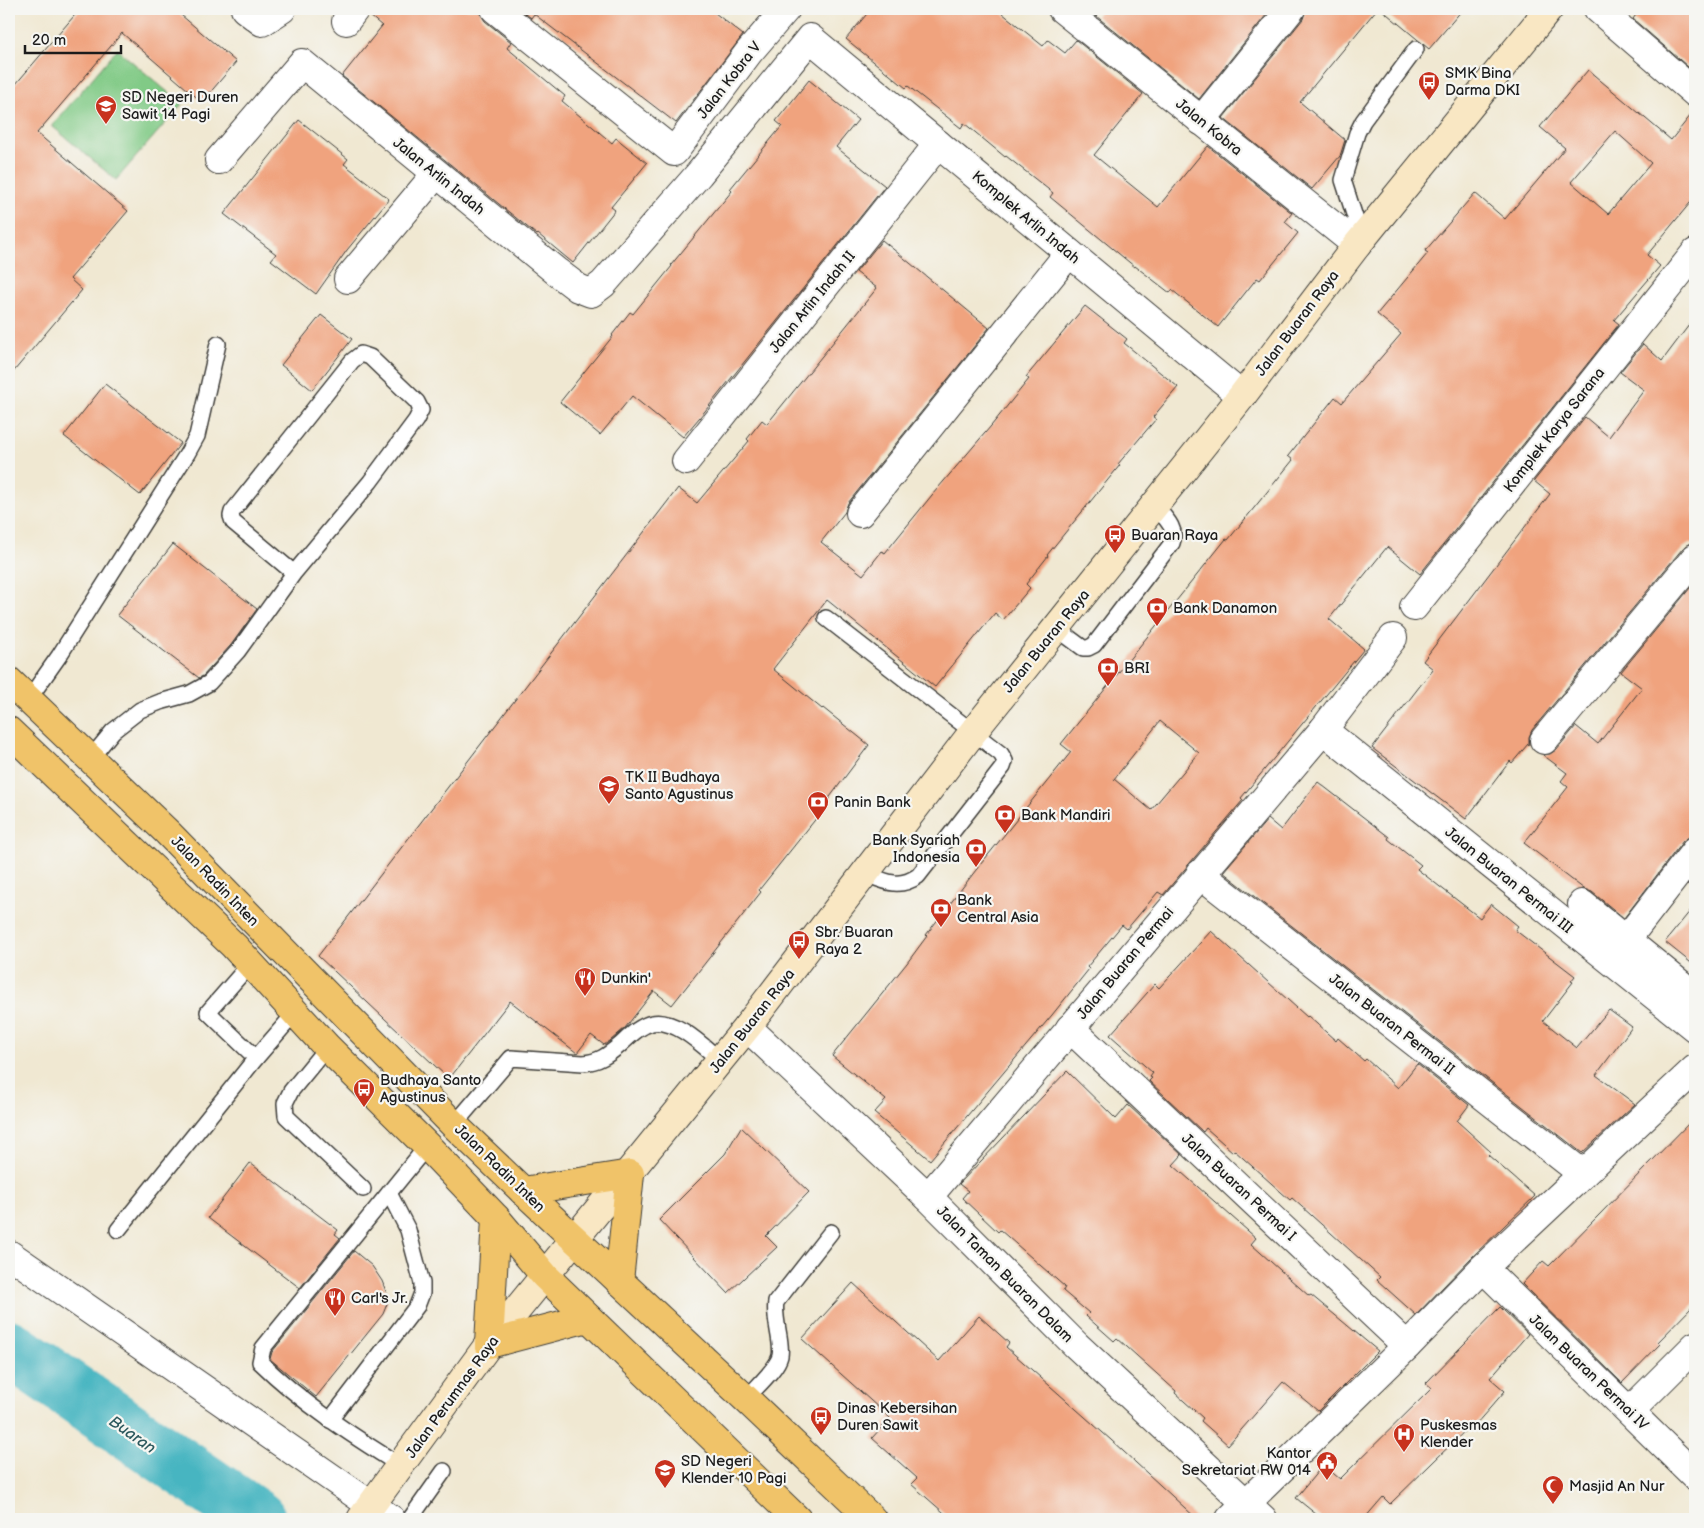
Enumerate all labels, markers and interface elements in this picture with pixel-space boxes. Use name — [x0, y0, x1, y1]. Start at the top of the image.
scale bar — [25, 22, 121, 54]
text: 20 m — [32, 31, 66, 50]
street label: Jalan Kobra V — [693, 37, 766, 123]
place label: SMK Bina Darma DKI — [1445, 64, 1520, 100]
bus stop icon: SMK Bina Darma DKI — [1417, 70, 1441, 101]
place label: SD Negeri Duren Sawit 14 Pagi — [122, 88, 239, 124]
school or university icon: SD Negeri Duren Sawit 14 Pagi — [94, 94, 118, 125]
street label: Jalan Kobra — [1171, 95, 1246, 160]
street label: Jalan Arlin Indah — [389, 134, 488, 219]
street label: Komplek Arlin Indah — [968, 167, 1084, 268]
street label: Jalan Arlin Indah II — [765, 247, 860, 357]
street label: Jalan Buaran Raya — [1251, 267, 1343, 380]
street label: Komplek Karya Sarana — [1500, 364, 1609, 497]
bus stop icon: Buaran Raya — [1103, 523, 1127, 554]
place label: Buaran Raya — [1131, 526, 1218, 545]
street label: Jalan Buaran Raya — [999, 586, 1094, 697]
bank icon: Bank Danamon — [1145, 596, 1169, 627]
place label: Bank Danamon — [1173, 599, 1277, 618]
bank icon: BRI — [1096, 656, 1120, 687]
place label: BRI — [1124, 659, 1150, 678]
place label: TK II Budhaya Santo Agustinus — [625, 768, 734, 804]
school or university icon: TK II Budhaya Santo Agustinus — [597, 774, 621, 805]
bank icon: Panin Bank — [806, 790, 830, 821]
place label: Panin Bank — [834, 793, 911, 812]
bank icon: Bank Mandiri — [993, 803, 1017, 834]
place label: Bank Mandiri — [1021, 806, 1111, 825]
street label: Jalan Buaran Permai III — [1441, 823, 1577, 938]
place label: Bank Syariah Indonesia — [872, 831, 960, 867]
street label: Jalan Radin Inten — [167, 832, 263, 931]
bank icon: Bank Syariah Indonesia — [964, 837, 988, 868]
place label: Bank Central Asia — [957, 891, 1039, 927]
bank icon: Bank Central Asia — [929, 897, 953, 928]
street label: Jalan Buaran Permai — [1073, 903, 1178, 1023]
place label: Sbr. Buaran Raya 2 — [815, 923, 893, 959]
bus stop icon: Sbr. Buaran Raya 2 — [787, 929, 811, 960]
street label: Jalan Buaran Raya — [706, 965, 799, 1077]
restaurant icon: Dunkin' — [573, 966, 597, 997]
place label: Dunkin' — [601, 969, 651, 988]
street label: Jalan Buaran Permai II — [1325, 969, 1459, 1080]
place label: Budhaya Santo Agustinus — [380, 1071, 481, 1107]
bus stop icon: Budhaya Santo Agustinus — [352, 1077, 376, 1108]
street label: Jalan Radin Inten — [450, 1120, 549, 1216]
street label: Jalan Buaran Permai I — [1177, 1129, 1300, 1246]
street label: Jalan Taman Buaran Dalam — [932, 1202, 1077, 1347]
restaurant icon: Carl's Jr. — [323, 1286, 347, 1317]
place label: Carl's Jr. — [351, 1289, 408, 1308]
street label: Jalan Buaran Permai IV — [1525, 1310, 1653, 1435]
street label: Jalan Perumnas Raya — [402, 1332, 503, 1462]
place label: Dinas Kebersihan Duren Sawit — [837, 1399, 957, 1435]
bus stop icon: Dinas Kebersihan Duren Sawit — [809, 1405, 833, 1436]
water label: Buaran — [105, 1412, 159, 1458]
place label: Puskesmas Klender — [1420, 1416, 1498, 1452]
hospital icon: Puskesmas Klender — [1392, 1422, 1416, 1453]
place label: Kantor Sekretariat RW 014 — [1182, 1444, 1312, 1480]
public building icon: Kantor Sekretariat RW 014 — [1315, 1450, 1339, 1481]
place label: SD Negeri Klender 10 Pagi — [681, 1452, 786, 1488]
school or university icon: SD Negeri Klender 10 Pagi — [653, 1458, 677, 1489]
mosque icon: Masjid An Nur — [1541, 1474, 1565, 1505]
place label: Masjid An Nur — [1569, 1477, 1665, 1496]

